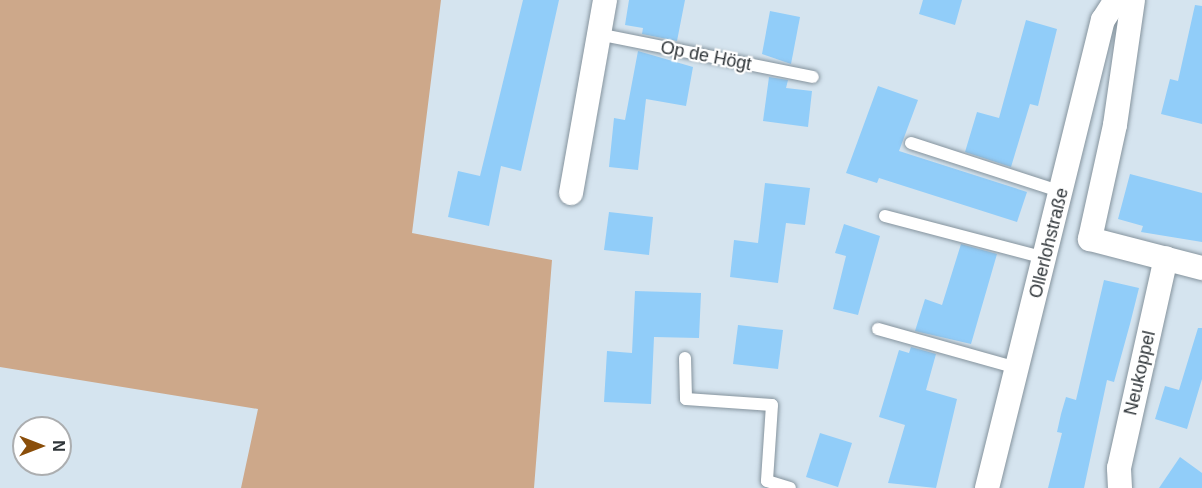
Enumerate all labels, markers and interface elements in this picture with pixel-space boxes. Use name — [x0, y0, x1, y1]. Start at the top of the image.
street label: Op de Högt — [659, 37, 753, 75]
street label: Ollerlohstraße — [1025, 186, 1073, 300]
street label: Neukoppel — [1120, 329, 1160, 417]
north arrow — [12, 416, 72, 476]
text: N — [50, 440, 67, 452]

